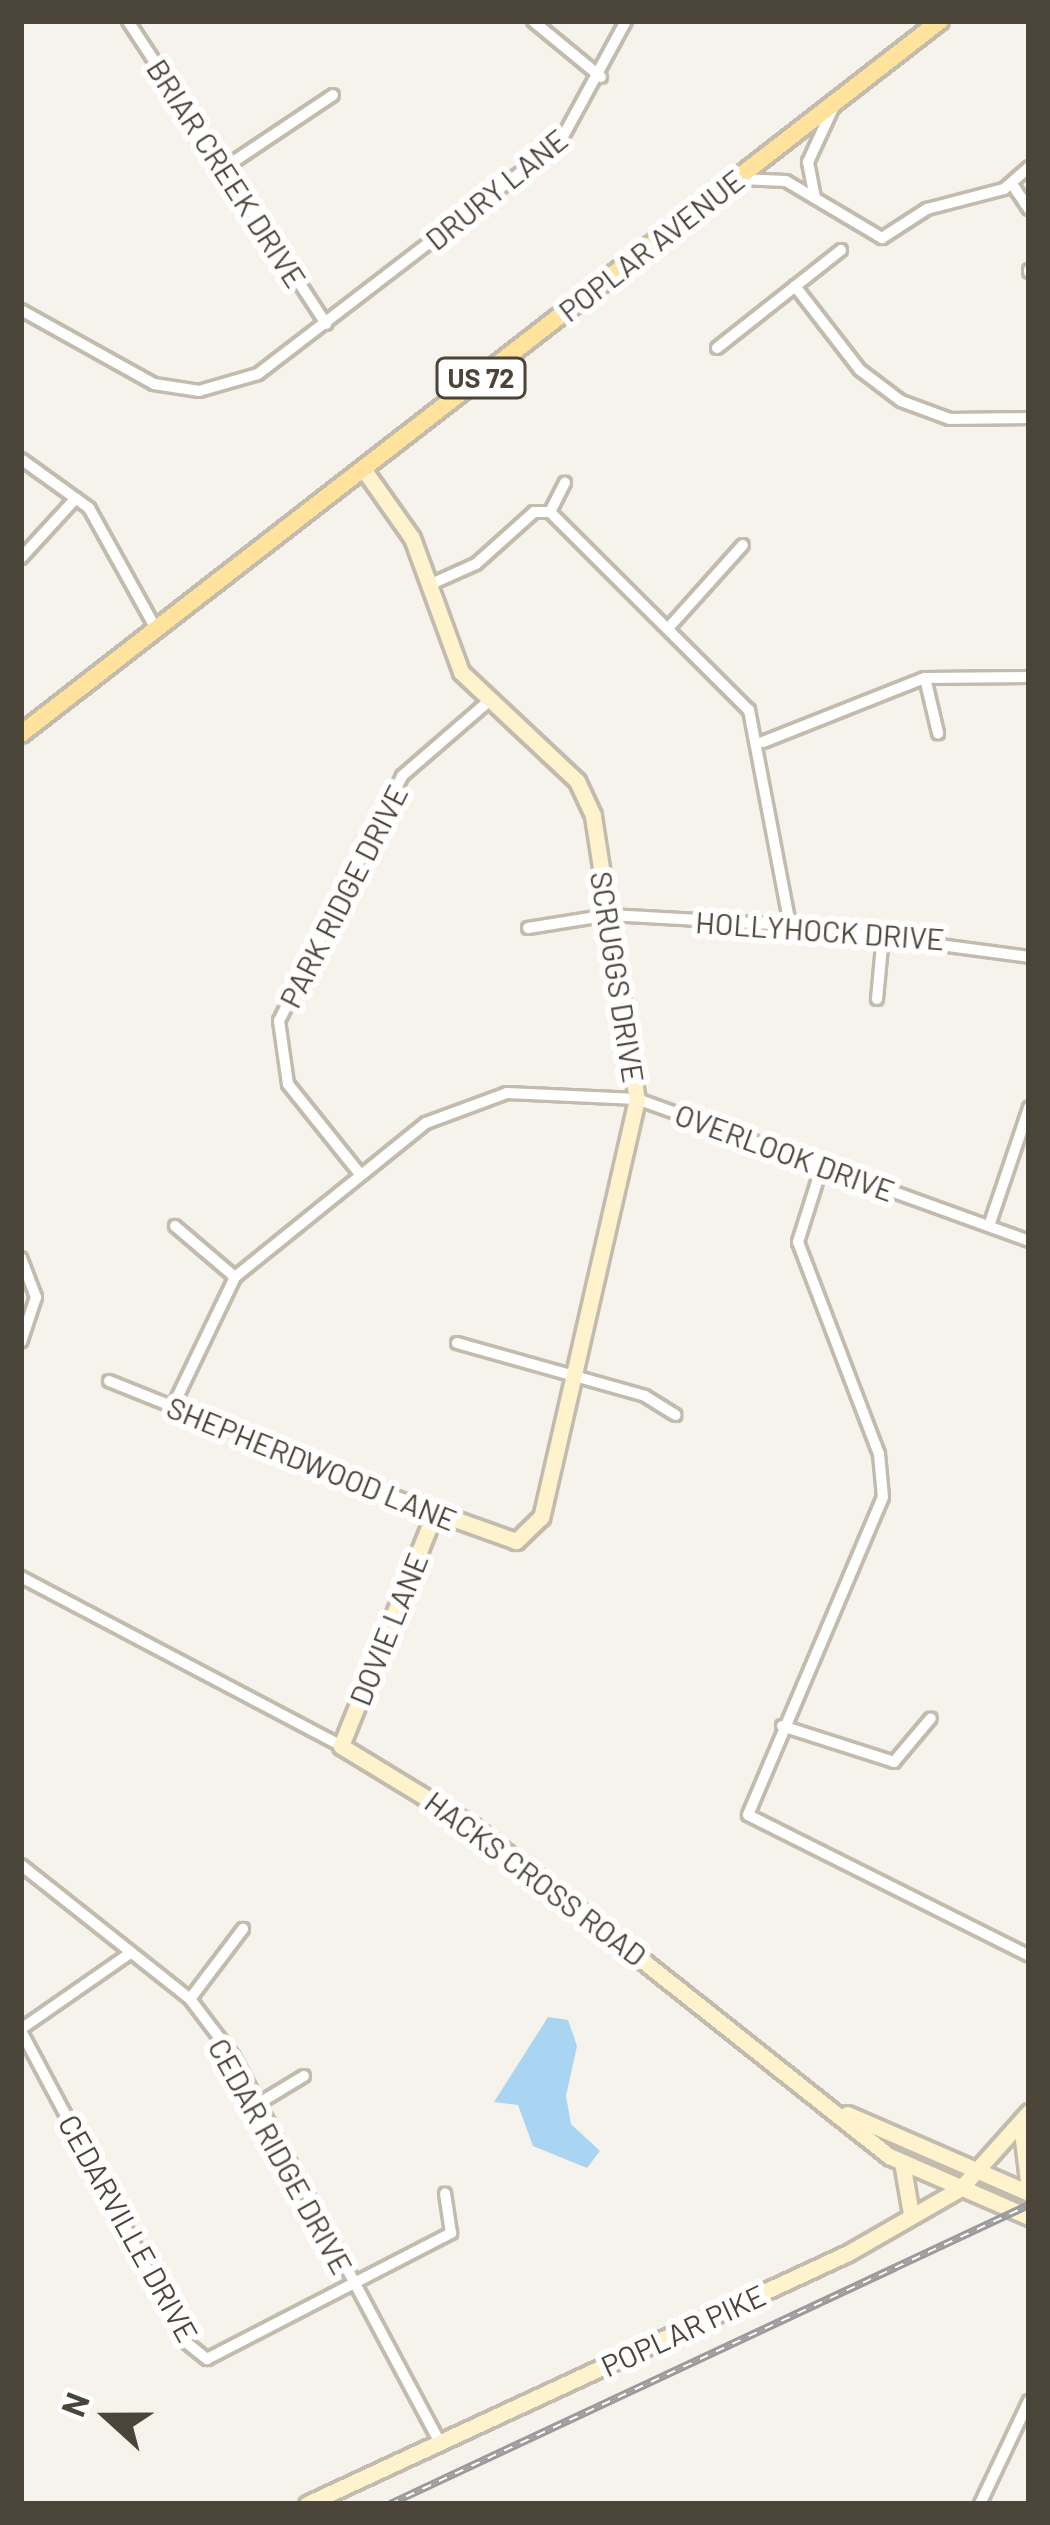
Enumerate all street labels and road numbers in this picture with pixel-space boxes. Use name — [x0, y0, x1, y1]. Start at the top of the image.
street label: BRIAR CREEK DRIVE — [140, 52, 314, 294]
street label: DRURY LANE — [418, 121, 574, 257]
street label: POPLAR AVENUE — [551, 162, 751, 328]
road number: US 72 — [433, 357, 529, 399]
street label: PARK RIDGE DRIVE — [271, 779, 415, 1013]
street label: SCRUGGS DRIVE — [584, 869, 652, 1085]
street label: HOLLYHOCK DRIVE — [694, 903, 946, 957]
street label: OVERLOOK DRIVE — [670, 1096, 900, 1208]
street label: SHEPHERDWOOD LANE — [162, 1388, 462, 1538]
street label: DOVIE LANE — [341, 1548, 435, 1710]
street label: HACKS CROSS ROAD — [418, 1783, 654, 1973]
street label: CEDAR RIDGE DRIVE — [201, 2032, 361, 2280]
street label: CEDARVILLE DRIVE — [52, 2108, 206, 2348]
street label: POPLAR PIKE — [595, 2276, 771, 2384]

